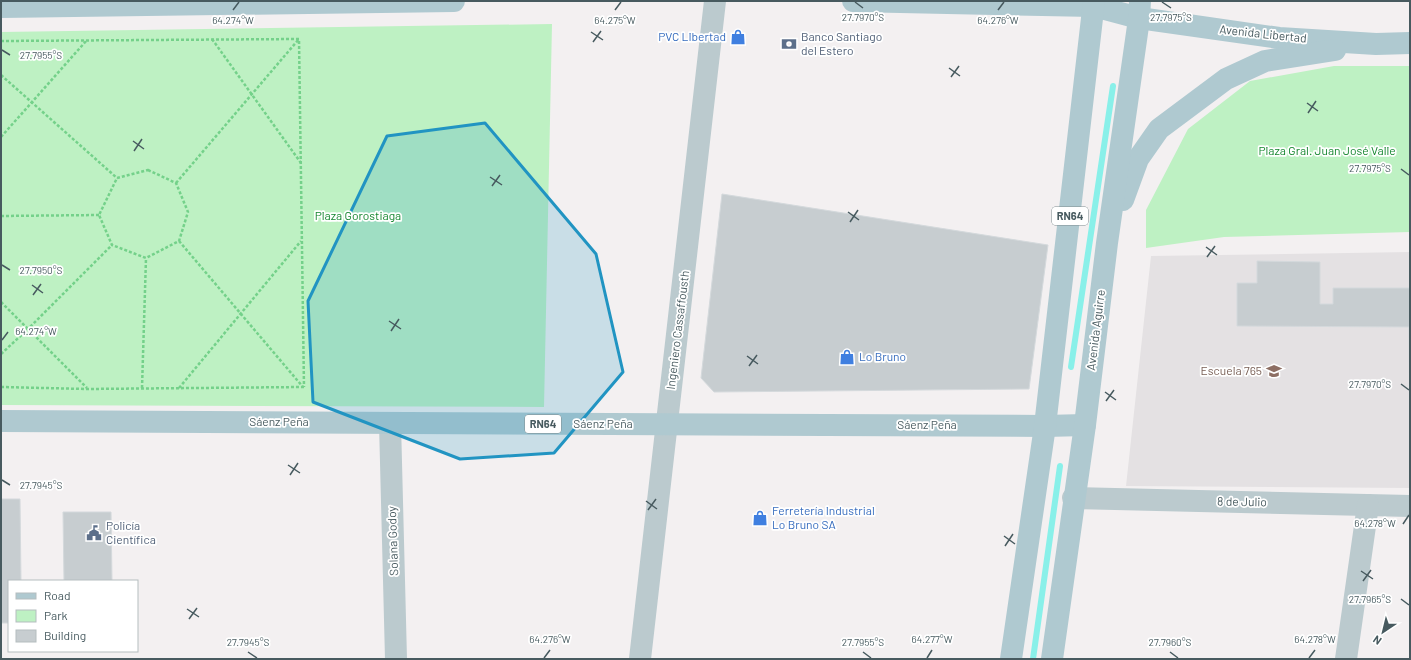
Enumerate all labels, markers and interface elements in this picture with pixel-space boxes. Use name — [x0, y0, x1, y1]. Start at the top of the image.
text: 27.7970°S — [842, 11, 884, 23]
text: 27.7975°S — [1150, 11, 1192, 23]
text: 64.274°W — [212, 14, 254, 26]
text: 64.275°W — [594, 14, 636, 26]
text: 64.276°W — [977, 14, 1019, 26]
street label: Avenida Libertad — [1219, 21, 1307, 45]
shop icon: PVC LIbertad — [729, 28, 747, 46]
place label: PVC LIbertad — [658, 29, 726, 43]
place label: Banco Santiago del Estero — [801, 29, 882, 57]
bank icon: Banco Santiago del Estero — [780, 35, 798, 53]
text: 27.7955°S — [20, 49, 62, 61]
park label: Plaza Gral. Juan José Valle — [1258, 143, 1396, 157]
text: 27.7975°S — [1349, 162, 1391, 174]
road number: RN64 — [1052, 207, 1088, 225]
park label: Plaza Gorostiaga — [315, 208, 401, 222]
text: 27.7950°S — [20, 264, 63, 276]
street label: Ingeniero Cassaffousth — [663, 270, 691, 390]
street label: Avenida Aguirre — [1083, 289, 1107, 371]
text: 64.274°W — [15, 325, 57, 337]
shop icon: Lo Bruno — [838, 348, 856, 366]
place label: Lo Bruno — [859, 349, 906, 363]
school or university icon: Escuela 765 — [1265, 362, 1283, 380]
place label: Escuela 765 — [1201, 363, 1262, 377]
text: 27.7970°S — [1349, 378, 1391, 390]
street label: Sáenz Peña — [249, 414, 309, 428]
road number: RN64 — [525, 415, 561, 433]
street label: Sáenz Peña — [573, 416, 633, 430]
street label: Sáenz Peña — [897, 417, 957, 431]
text: 27.7945°S — [20, 479, 62, 491]
street label: 8 de Julio — [1217, 494, 1267, 508]
place label: Ferretería Industrial Lo Bruno SA — [772, 503, 875, 531]
street label: Solana Godoy — [384, 505, 400, 576]
shop icon: Ferretería Industrial Lo Bruno SA — [751, 509, 769, 527]
text: 64.278°W — [1354, 517, 1396, 529]
place label: Policía Científica — [106, 518, 156, 546]
public building icon: Policía Científica — [85, 524, 103, 542]
legend — [8, 580, 138, 652]
text: Road — [44, 588, 71, 602]
text: 27.7965°S — [1349, 593, 1391, 605]
text: Park — [44, 608, 68, 622]
north arrow — [1363, 612, 1403, 652]
text: Building — [44, 628, 86, 642]
text: 64.276°W — [529, 633, 571, 645]
text: 64.277°W — [912, 633, 953, 645]
text: 64.278°W — [1294, 633, 1336, 645]
text: N — [1370, 633, 1384, 648]
text: 27.7945°S — [227, 636, 269, 648]
text: 27.7955°S — [842, 636, 884, 648]
text: 27.7960°S — [1149, 636, 1192, 648]

